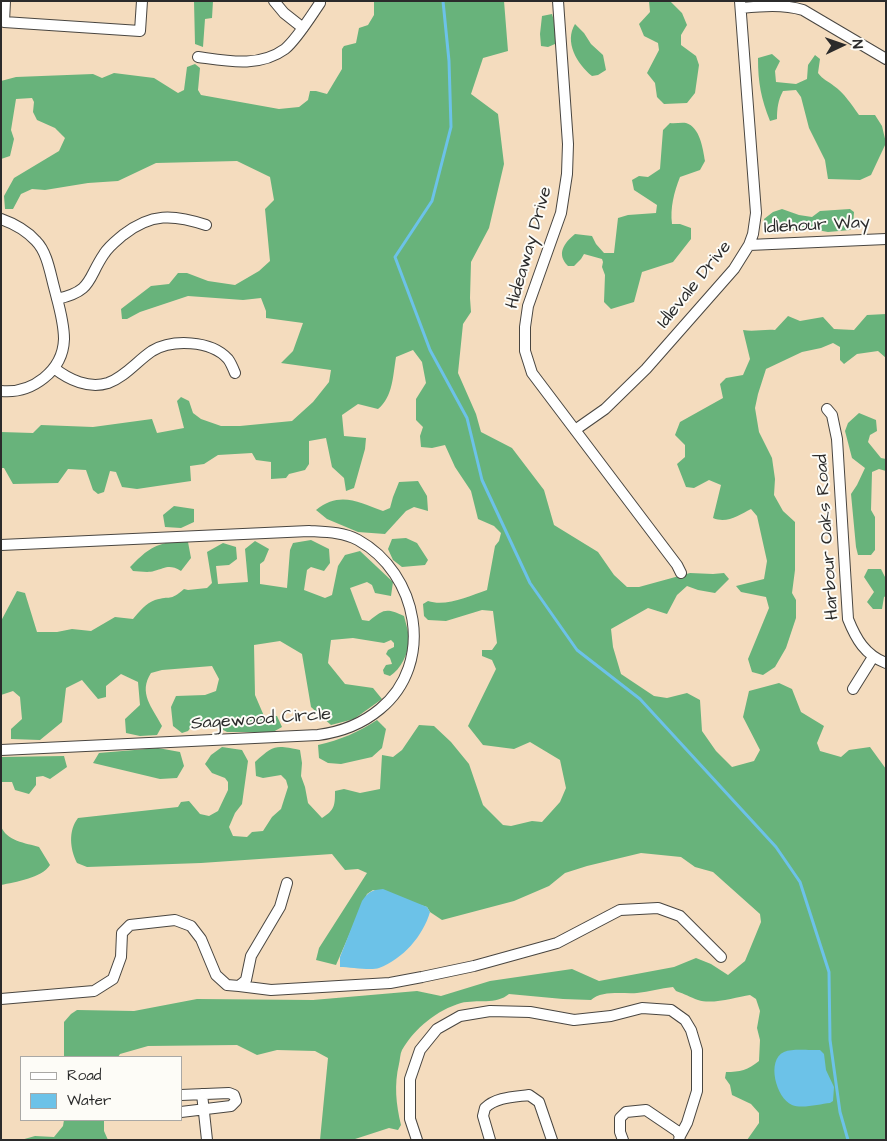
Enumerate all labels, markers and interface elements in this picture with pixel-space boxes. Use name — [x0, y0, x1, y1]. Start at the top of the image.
north arrow — [817, 20, 867, 70]
text: N — [847, 39, 867, 49]
street label: Hideaway Drive — [502, 184, 558, 312]
street label: Idlehour Way — [764, 212, 870, 240]
street label: Idlevale Drive — [653, 237, 737, 333]
street label: Harbour Oaks Road — [811, 453, 845, 621]
street label: Sagewood Circle — [190, 704, 332, 736]
legend — [20, 1056, 182, 1121]
text: Road — [67, 1065, 101, 1086]
text: Water — [67, 1090, 111, 1111]

